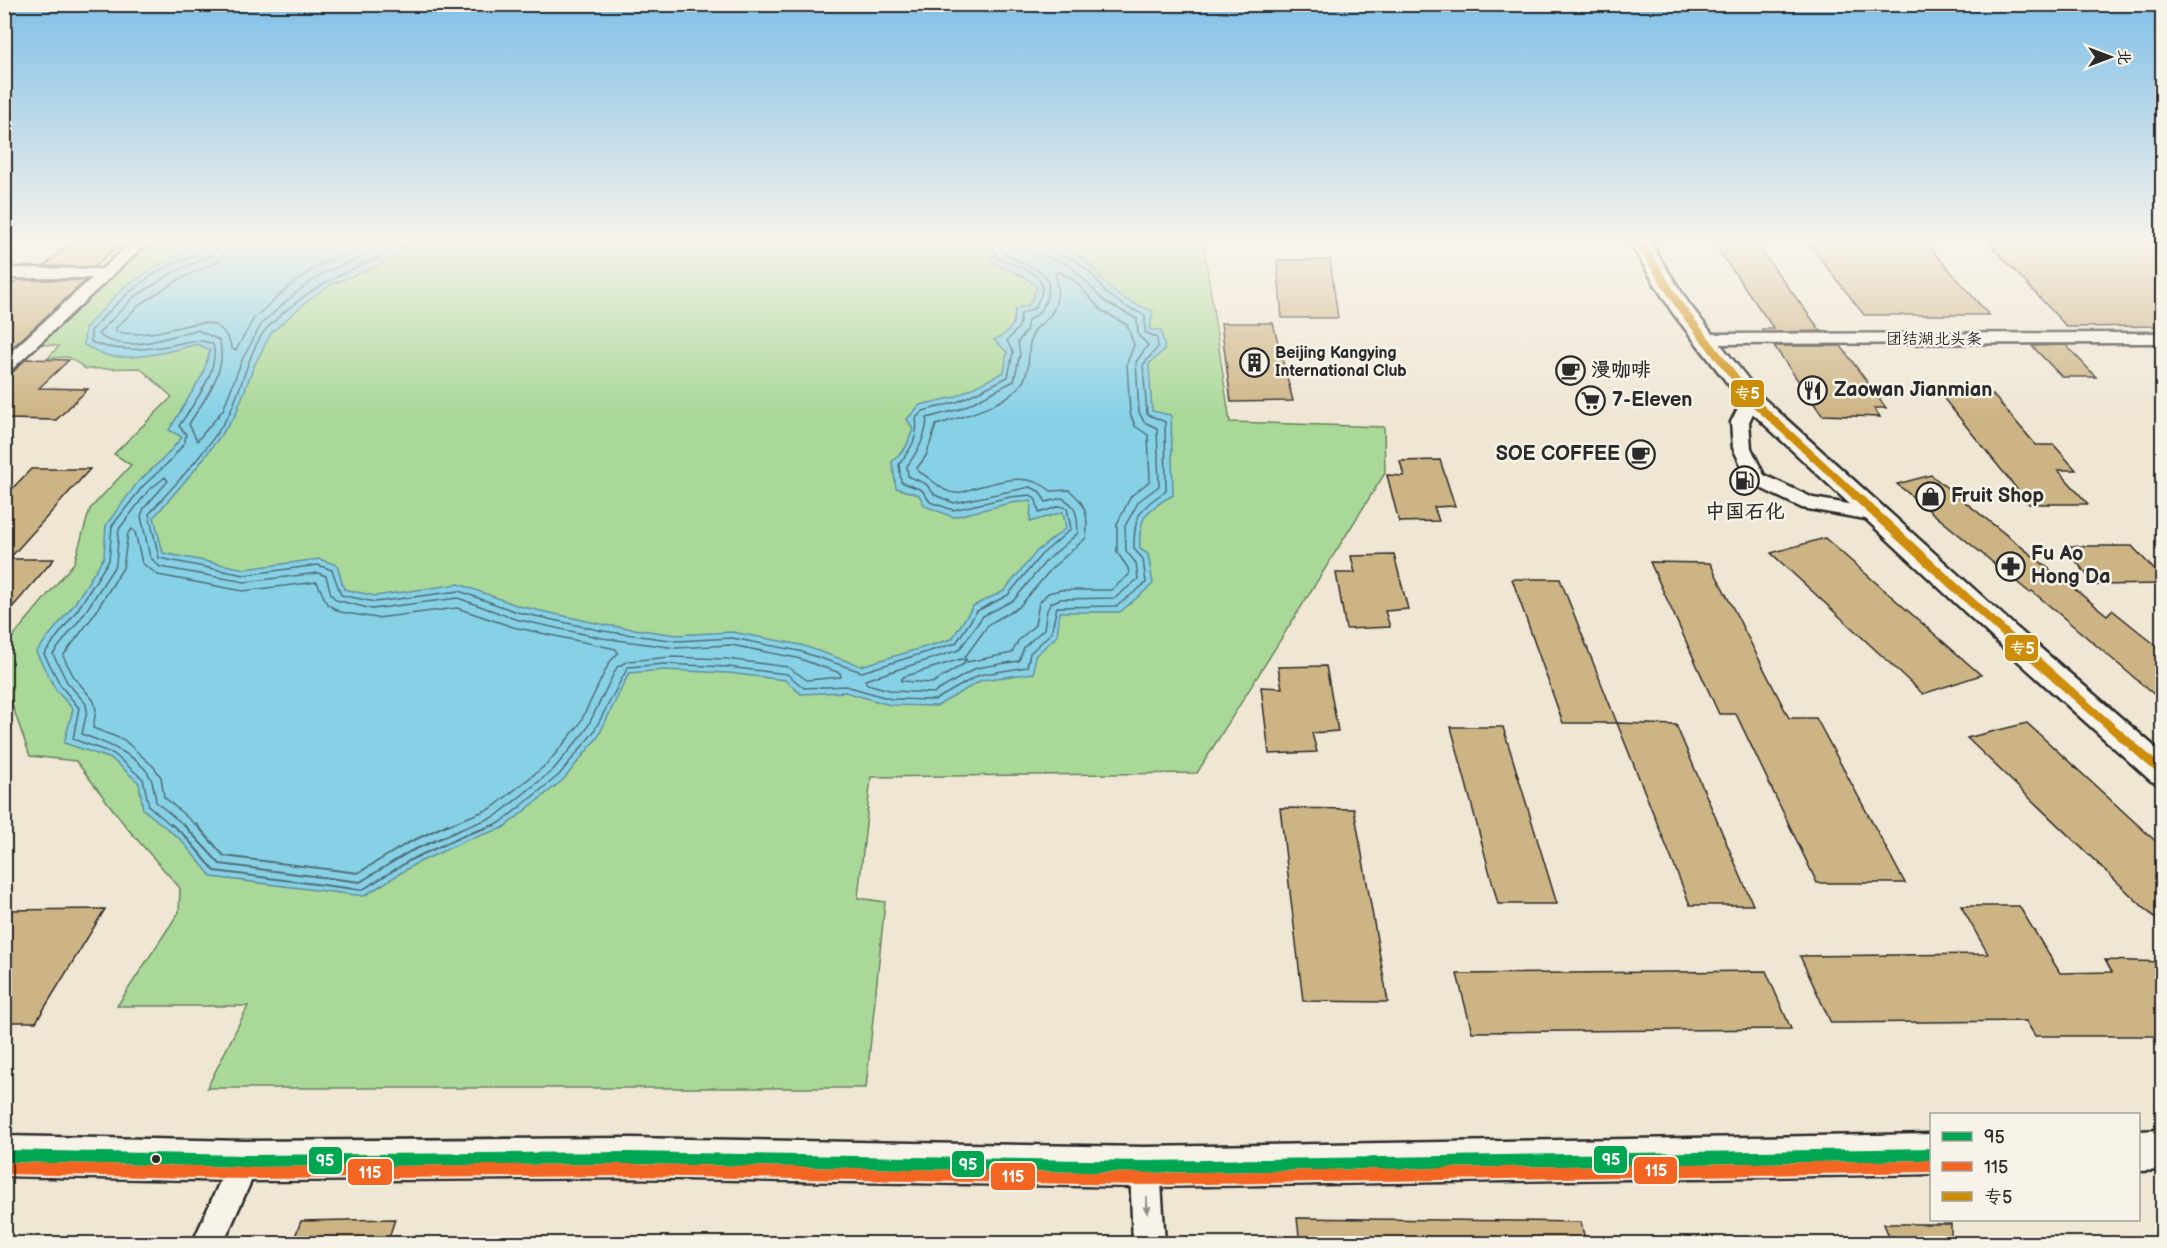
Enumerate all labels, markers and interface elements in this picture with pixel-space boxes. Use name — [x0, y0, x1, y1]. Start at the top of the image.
north arrow — [2080, 27, 2140, 87]
text: 北 — [2114, 49, 2133, 65]
street label: 团结湖北头条 — [1886, 330, 1982, 349]
place label: Beijing Kangying International Club — [1275, 344, 1407, 381]
building icon: Beijing Kangying International Club — [1238, 346, 1270, 378]
cafe icon: 漫咖啡 — [1554, 354, 1586, 386]
place label: 漫咖啡 — [1591, 358, 1651, 382]
restaurant icon: Zaowan Jianmian — [1797, 374, 1829, 406]
place label: Zaowan Jianmian — [1834, 378, 1992, 402]
line badge: 专5 — [1730, 379, 1765, 408]
supermarket icon: 7-Eleven — [1575, 384, 1607, 416]
text: 专5 — [1734, 385, 1760, 404]
place label: 7-Eleven — [1612, 388, 1693, 412]
cafe icon: SOE COFFEE — [1625, 438, 1657, 470]
place label: SOE COFFEE — [1496, 442, 1620, 466]
fuel station icon: 中国石化 — [1729, 465, 1761, 497]
shop icon: Fruit Shop — [1914, 480, 1946, 512]
place label: Fruit Shop — [1951, 484, 2044, 508]
place label: 中国石化 — [1705, 500, 1785, 524]
place label: Fu Ao Hong Da — [2031, 542, 2111, 589]
pharmacy icon: Fu Ao Hong Da — [1994, 550, 2026, 582]
line badge: 专5 — [2004, 634, 2039, 662]
text: 专5 — [2009, 640, 2035, 659]
legend — [1930, 1113, 2140, 1221]
text: 95 — [1984, 1127, 2005, 1148]
line badge: 95 — [1593, 1145, 1628, 1174]
line badge: 95 — [308, 1146, 343, 1175]
line badge: 95 — [951, 1150, 985, 1178]
text: 95 — [1602, 1151, 1620, 1170]
text: 95 — [316, 1152, 334, 1171]
unlabelled marker — [150, 1153, 162, 1165]
text: 95 — [959, 1156, 977, 1175]
line badge: 115 — [1633, 1156, 1678, 1185]
text: 115 — [1984, 1157, 2008, 1178]
line badge: 115 — [347, 1158, 393, 1186]
line badge: 115 — [990, 1162, 1036, 1191]
text: 115 — [1645, 1162, 1667, 1181]
text: 115 — [359, 1164, 381, 1183]
text: 115 — [1002, 1168, 1024, 1187]
text: 专5 — [1984, 1187, 2012, 1208]
one-way arrow — [1143, 1196, 1152, 1215]

